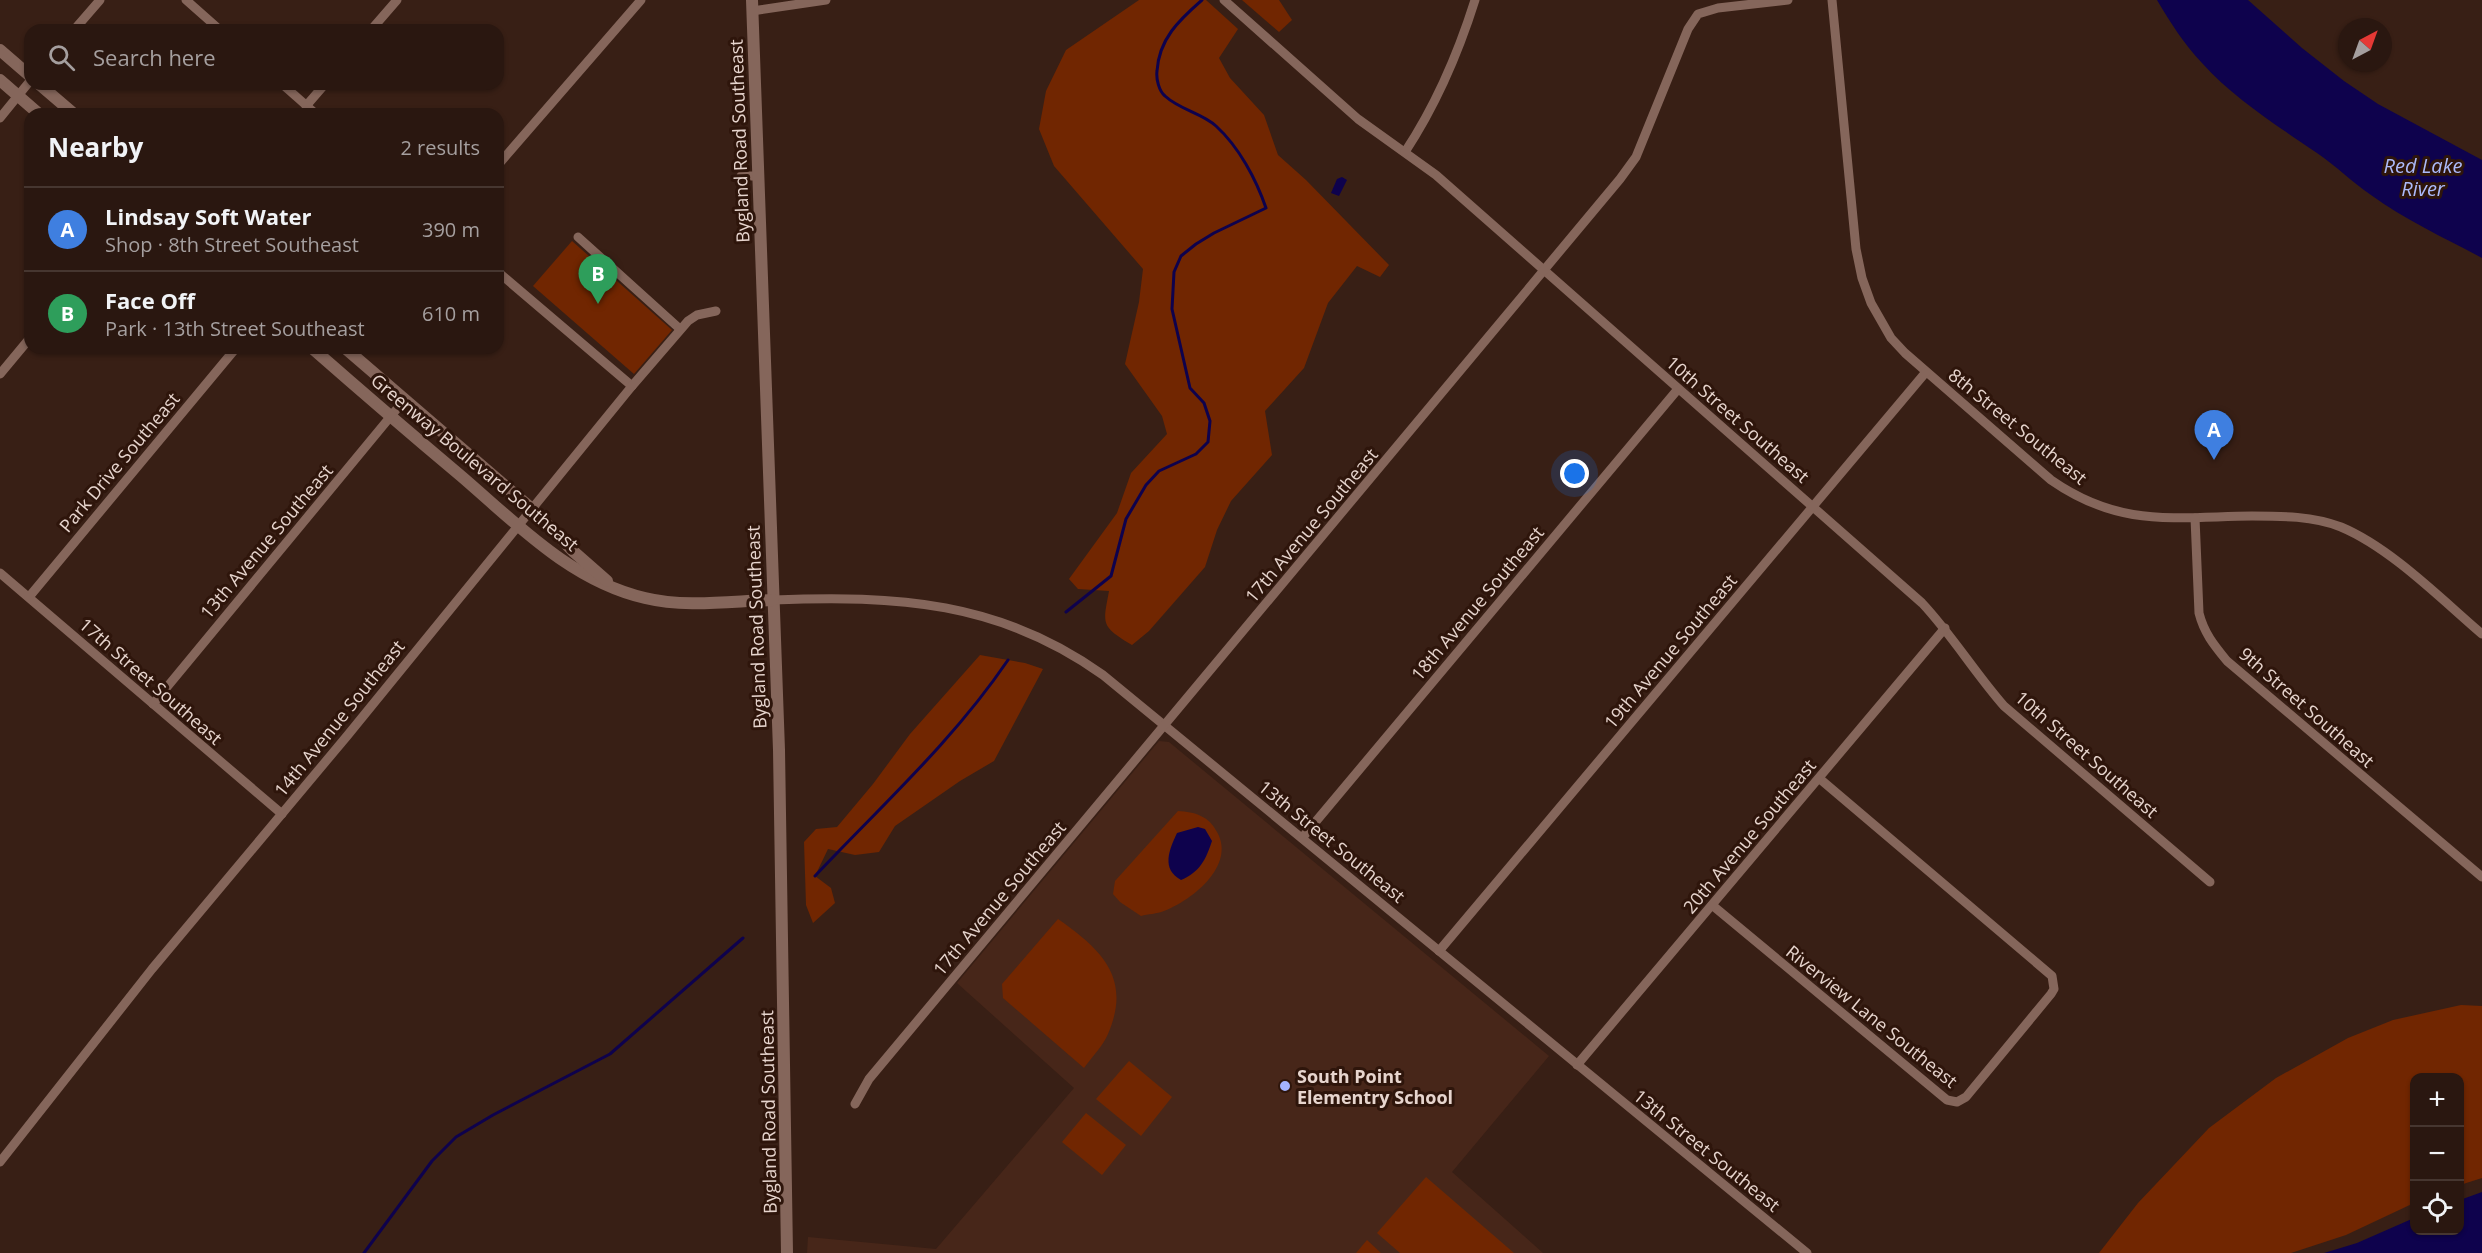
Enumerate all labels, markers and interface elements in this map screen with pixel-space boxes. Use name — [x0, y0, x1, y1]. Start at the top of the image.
north arrow — [2338, 18, 2392, 72]
search box — [24, 24, 504, 90]
street label: Bygland Road Southeast — [723, 39, 755, 243]
icon: search — [45, 41, 78, 74]
text: Search here — [93, 42, 216, 72]
text: Nearby — [48, 129, 143, 165]
text: 2 results — [400, 134, 480, 161]
water label: Red Lake River — [2384, 152, 2462, 202]
text: Lindsay Soft Water — [105, 201, 312, 231]
text: A — [61, 216, 74, 243]
text: 390 m — [422, 216, 480, 243]
text: Shop · 8th Street Southeast — [105, 231, 359, 258]
pin: B — [578, 254, 618, 304]
text: Face Off — [105, 285, 195, 315]
text: B — [61, 300, 74, 327]
text: 610 m — [422, 300, 480, 327]
text: Park · 13th Street Southeast — [105, 315, 365, 342]
street label: 10th Street Southeast — [1661, 350, 1815, 488]
street label: 8th Street Southeast — [1944, 363, 2092, 489]
street label: Greenway Boulevard Southeast — [366, 368, 584, 556]
street label: Park Drive Southeast — [53, 387, 185, 537]
pin: A — [2194, 410, 2234, 460]
street label: 17th Avenue Southeast — [1239, 443, 1383, 607]
street label: 13th Avenue Southeast — [194, 459, 338, 623]
your location — [1560, 459, 1589, 488]
street label: 18th Avenue Southeast — [1405, 521, 1549, 685]
street label: Bygland Road Southeast — [740, 525, 772, 729]
street label: 19th Avenue Southeast — [1598, 569, 1742, 733]
street label: 17th Street Southeast — [74, 612, 228, 750]
street label: 14th Avenue Southeast — [269, 635, 409, 801]
street label: 9th Street Southeast — [2234, 642, 2380, 772]
street label: 10th Street Southeast — [2010, 685, 2164, 823]
street label: 20th Avenue Southeast — [1677, 754, 1821, 918]
street label: 13th Street Southeast — [1254, 774, 1410, 908]
street label: 17th Avenue Southeast — [927, 816, 1071, 980]
street label: Riverview Lane Southeast — [1781, 939, 1963, 1093]
street label: Bygland Road Southeast — [754, 1010, 782, 1214]
place label: South Point Elementry School — [1297, 1064, 1453, 1109]
map controls — [2410, 1073, 2464, 1235]
button: + — [2410, 1073, 2464, 1127]
marker: South Point Elementry School — [1278, 1079, 1292, 1093]
street label: 13th Street Southeast — [1629, 1083, 1785, 1217]
button: − — [2410, 1127, 2464, 1181]
button: locate — [2410, 1181, 2464, 1235]

